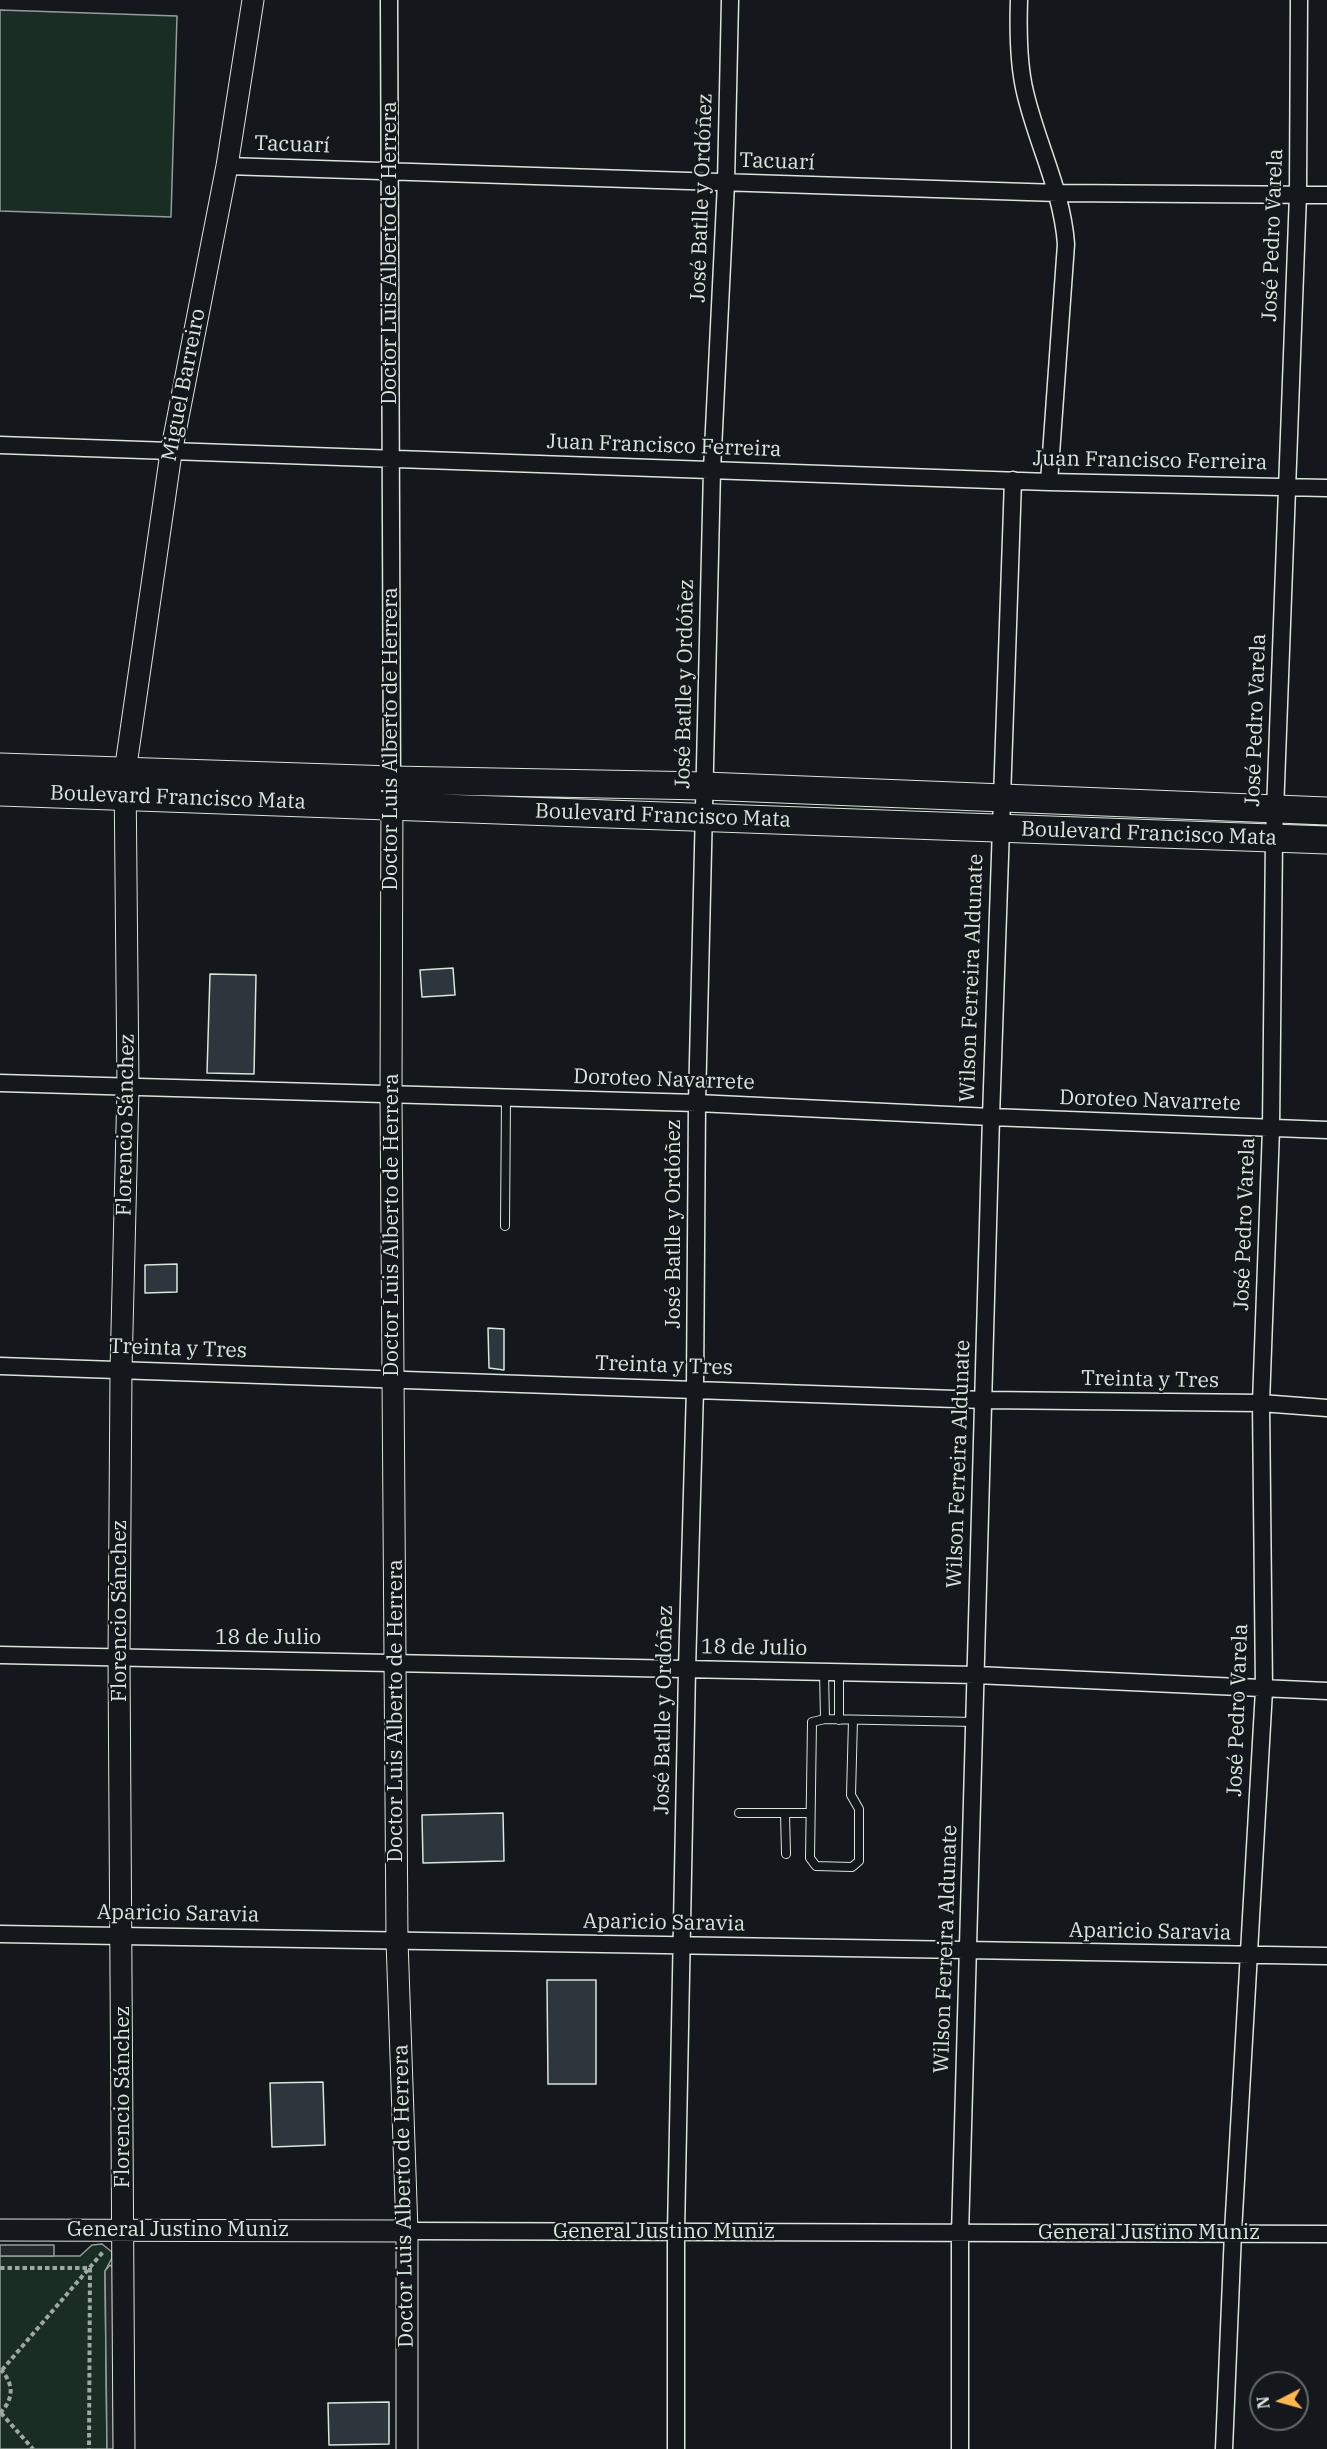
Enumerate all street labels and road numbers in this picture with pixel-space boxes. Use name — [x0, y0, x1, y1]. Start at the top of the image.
street label: José Batlle y Ordóñez — [686, 93, 718, 303]
street label: Doctor Luis Alberto de Herrera — [377, 101, 403, 405]
street label: Tacuarí — [254, 131, 330, 159]
street label: Tacuarí — [739, 148, 815, 176]
street label: José Pedro Varela — [1257, 148, 1289, 322]
street label: Miguel Barreiro — [157, 307, 211, 463]
street label: Juan Francisco Ferreira — [546, 429, 782, 463]
street label: Juan Francisco Ferreira — [1032, 446, 1268, 476]
street label: José Batlle y Ordóñez — [671, 579, 699, 789]
street label: Doctor Luis Alberto de Herrera — [378, 587, 404, 891]
street label: José Pedro Varela — [1240, 633, 1272, 807]
street label: Boulevard Francisco Mata — [50, 781, 306, 815]
street label: Boulevard Francisco Mata — [535, 799, 791, 833]
street label: Boulevard Francisco Mata — [1021, 817, 1277, 851]
street label: Wilson Ferreira Aldunate — [955, 853, 989, 1103]
street label: Florencio Sánchez — [112, 1034, 140, 1216]
street label: Doroteo Navarrete — [573, 1064, 755, 1096]
street label: Doctor Luis Alberto de Herrera — [379, 1073, 405, 1377]
street label: Doroteo Navarrete — [1059, 1085, 1241, 1117]
street label: José Batlle y Ordóñez — [661, 1119, 687, 1329]
street label: José Pedro Varela — [1229, 1137, 1261, 1311]
street label: Treinta y Tres — [109, 1334, 247, 1364]
street label: Wilson Ferreira Aldunate — [942, 1339, 976, 1589]
street label: Treinta y Tres — [595, 1351, 733, 1381]
street label: Treinta y Tres — [1081, 1366, 1219, 1394]
street label: Florencio Sánchez — [107, 1520, 133, 1702]
street label: Doctor Luis Alberto de Herrera — [383, 1559, 409, 1863]
street label: José Batlle y Ordóñez — [650, 1605, 678, 1815]
street label: José Pedro Varela — [1222, 1623, 1254, 1797]
street label: 18 de Julio — [215, 1625, 321, 1651]
street label: 18 de Julio — [701, 1634, 807, 1662]
street label: Wilson Ferreira Aldunate — [929, 1824, 963, 2074]
street label: Aparicio Saravia — [97, 1900, 259, 1928]
street label: Aparicio Saravia — [583, 1909, 745, 1937]
street label: Aparicio Saravia — [1069, 1918, 1231, 1946]
street label: Florencio Sánchez — [110, 2006, 136, 2188]
street label: Doctor Luis Alberto de Herrera — [389, 2044, 419, 2348]
street label: General Justino Muniz — [67, 2217, 289, 2243]
street label: General Justino Muniz — [553, 2219, 775, 2245]
street label: General Justino Muniz — [1038, 2220, 1260, 2246]

